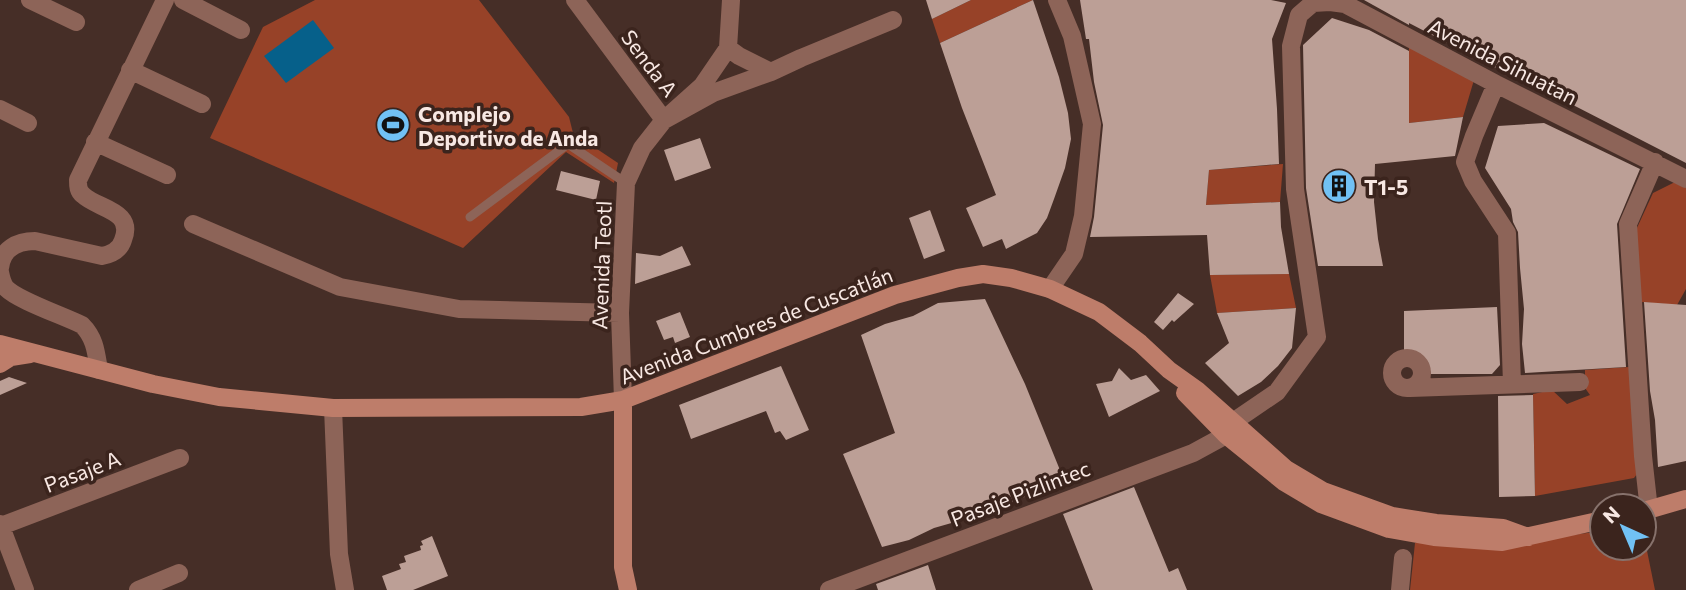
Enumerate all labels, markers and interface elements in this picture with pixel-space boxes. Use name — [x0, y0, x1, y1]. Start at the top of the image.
street label: Avenida Sihuatan — [1424, 13, 1582, 109]
street label: Senda A — [617, 25, 683, 101]
place label: Complejo Deportivo de Anda — [418, 101, 598, 150]
sports icon: Complejo Deportivo de Anda — [374, 106, 412, 144]
building icon: T1-5 — [1320, 167, 1358, 205]
place label: T1-5 — [1364, 174, 1408, 199]
street label: Avenida Teotl — [586, 200, 616, 330]
street label: Avenida Cumbres de Cuscatlán — [616, 261, 896, 389]
street label: Pasaje A — [40, 445, 124, 497]
street label: Pasaje Pizlintec — [947, 455, 1093, 531]
north arrow — [1588, 492, 1658, 562]
text: N — [1598, 501, 1624, 528]

